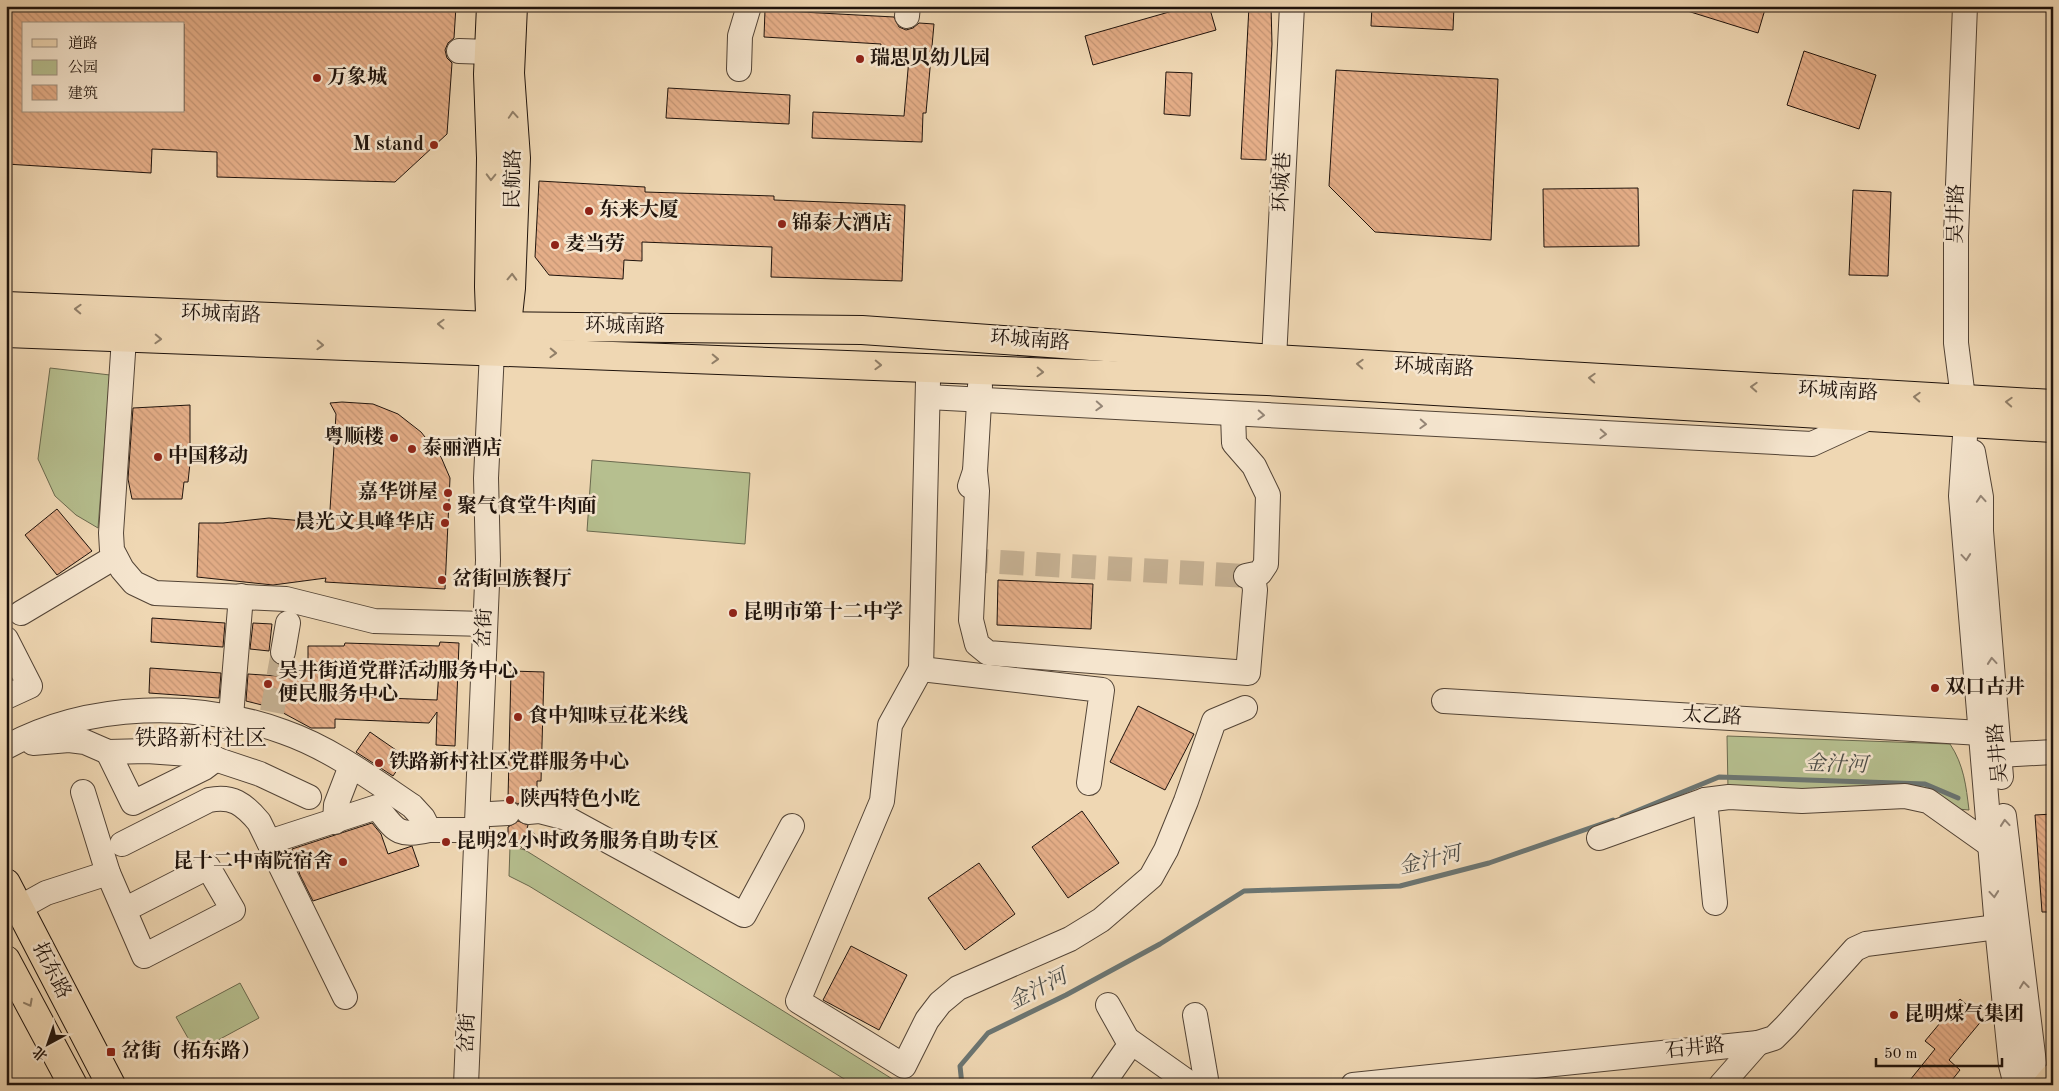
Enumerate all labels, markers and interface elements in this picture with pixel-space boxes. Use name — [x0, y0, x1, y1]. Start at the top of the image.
legend — [22, 22, 185, 112]
text: 道路 — [68, 35, 98, 52]
place label: 瑞思贝幼儿园 — [870, 47, 990, 69]
marker: 瑞思贝幼儿园 — [854, 53, 866, 65]
text: 公园 — [68, 59, 98, 76]
place label: 万象城 — [327, 66, 387, 88]
marker: 万象城 — [311, 72, 323, 84]
text: 建筑 — [68, 85, 98, 102]
one-way arrow — [508, 111, 519, 119]
place label: M stand — [353, 135, 424, 155]
marker: M stand — [428, 139, 440, 151]
street label: 民航路 — [501, 149, 525, 209]
street label: 环城巷 — [1269, 151, 1295, 212]
one-way arrow — [485, 174, 496, 182]
street label: 吴井路 — [1944, 184, 1968, 244]
place label: 东来大厦 — [599, 198, 679, 221]
marker: 东来大厦 — [583, 205, 595, 217]
place label: 锦泰大酒店 — [792, 211, 892, 234]
marker: 锦泰大酒店 — [776, 218, 788, 230]
place label: 麦当劳 — [565, 233, 625, 255]
marker: 麦当劳 — [549, 239, 561, 251]
one-way arrow — [507, 273, 517, 281]
street label: 环城南路 — [181, 302, 261, 326]
one-way arrow — [74, 304, 82, 314]
street label: 环城南路 — [585, 314, 665, 338]
one-way arrow — [437, 318, 445, 329]
street label: 环城南路 — [989, 326, 1071, 354]
one-way arrow — [154, 333, 162, 344]
one-way arrow — [316, 340, 324, 350]
one-way arrow — [550, 348, 557, 358]
one-way arrow — [712, 354, 720, 364]
street label: 环城南路 — [1394, 354, 1475, 380]
one-way arrow — [1356, 358, 1364, 369]
one-way arrow — [874, 360, 882, 371]
one-way arrow — [1036, 367, 1044, 377]
one-way arrow — [1588, 372, 1596, 383]
street label: 环城南路 — [1798, 378, 1879, 404]
one-way arrow — [1750, 382, 1758, 393]
one-way arrow — [1912, 392, 1920, 403]
one-way arrow — [2005, 397, 2013, 408]
one-way arrow — [1095, 401, 1103, 412]
one-way arrow — [1257, 410, 1265, 421]
one-way arrow — [1420, 419, 1428, 430]
place label: 粤顺楼 — [324, 425, 384, 448]
one-way arrow — [1600, 429, 1607, 439]
marker: 粤顺楼 — [388, 432, 400, 444]
place label: 泰丽酒店 — [422, 436, 502, 459]
marker: 泰丽酒店 — [406, 443, 418, 455]
place label: 中国移动 — [168, 444, 248, 467]
marker: 中国移动 — [152, 451, 164, 463]
place label: 嘉华饼屋 — [358, 480, 438, 503]
marker: 嘉华饼屋 — [442, 487, 454, 499]
place label: 聚气食堂牛肉面 — [457, 494, 597, 517]
one-way arrow — [1975, 495, 1986, 503]
marker: 聚气食堂牛肉面 — [441, 501, 453, 513]
place label: 晨光文具峰华店 — [295, 510, 435, 533]
marker: 晨光文具峰华店 — [439, 517, 451, 529]
one-way arrow — [1961, 553, 1972, 561]
place label: 岔街回族餐厅 — [452, 567, 572, 590]
marker: 岔街回族餐厅 — [436, 574, 448, 586]
place label: 昆明市第十二中学 — [743, 600, 903, 623]
marker: 昆明市第十二中学 — [727, 607, 739, 619]
street label: 岔街 — [472, 608, 496, 648]
one-way arrow — [1986, 657, 1997, 665]
place label: 吴井街道党群活动服务中心 便民服务中心 — [278, 659, 518, 705]
place label: 双口古井 — [1945, 676, 2025, 698]
marker: 吴井街道党群活动服务中心 便民服务中心 — [262, 678, 274, 690]
marker: 双口古井 — [1929, 682, 1941, 694]
street label: 太乙路 — [1682, 703, 1743, 729]
place label: 食中知味豆花米线 — [528, 704, 688, 727]
marker: 食中知味豆花米线 — [512, 711, 524, 723]
street label: 吴井路 — [1984, 722, 2012, 784]
district label: 铁路新村社区 — [135, 726, 267, 750]
place label: 铁路新村社区党群服务中心 — [389, 750, 629, 773]
water label: 金汁河 — [1804, 751, 1872, 777]
marker: 铁路新村社区党群服务中心 — [373, 757, 385, 769]
place label: 陕西特色小吃 — [520, 787, 641, 810]
marker: 陕西特色小吃 — [504, 794, 516, 806]
one-way arrow — [1999, 819, 2010, 827]
place label: 昆明24小时政务服务自助专区 — [456, 829, 719, 852]
marker: 昆明24小时政务服务自助专区 — [440, 836, 452, 848]
water label: 金汁河 — [1396, 841, 1467, 878]
place label: 昆十二中南院宿舍 — [173, 849, 333, 872]
marker: 昆十二中南院宿舍 — [337, 856, 349, 868]
one-way arrow — [1988, 890, 1999, 898]
street label: 拓东路 — [28, 939, 75, 1002]
water label: 金汁河 — [1004, 963, 1074, 1014]
one-way arrow — [2019, 980, 2030, 988]
one-way arrow — [23, 998, 33, 1007]
place label: 昆明煤气集团 — [1904, 1002, 2024, 1025]
marker: 昆明煤气集团 — [1888, 1009, 1900, 1021]
street label: 岔街 — [455, 1013, 479, 1053]
north arrow — [22, 1018, 72, 1068]
street label: 石井路 — [1664, 1034, 1726, 1062]
scale bar — [1876, 1036, 2003, 1068]
place label: 岔街（拓东路） — [121, 1039, 261, 1062]
text: 北 — [30, 1043, 50, 1064]
marker: 岔街（拓东路） — [105, 1046, 117, 1058]
text: 50 m — [1884, 1047, 1918, 1062]

